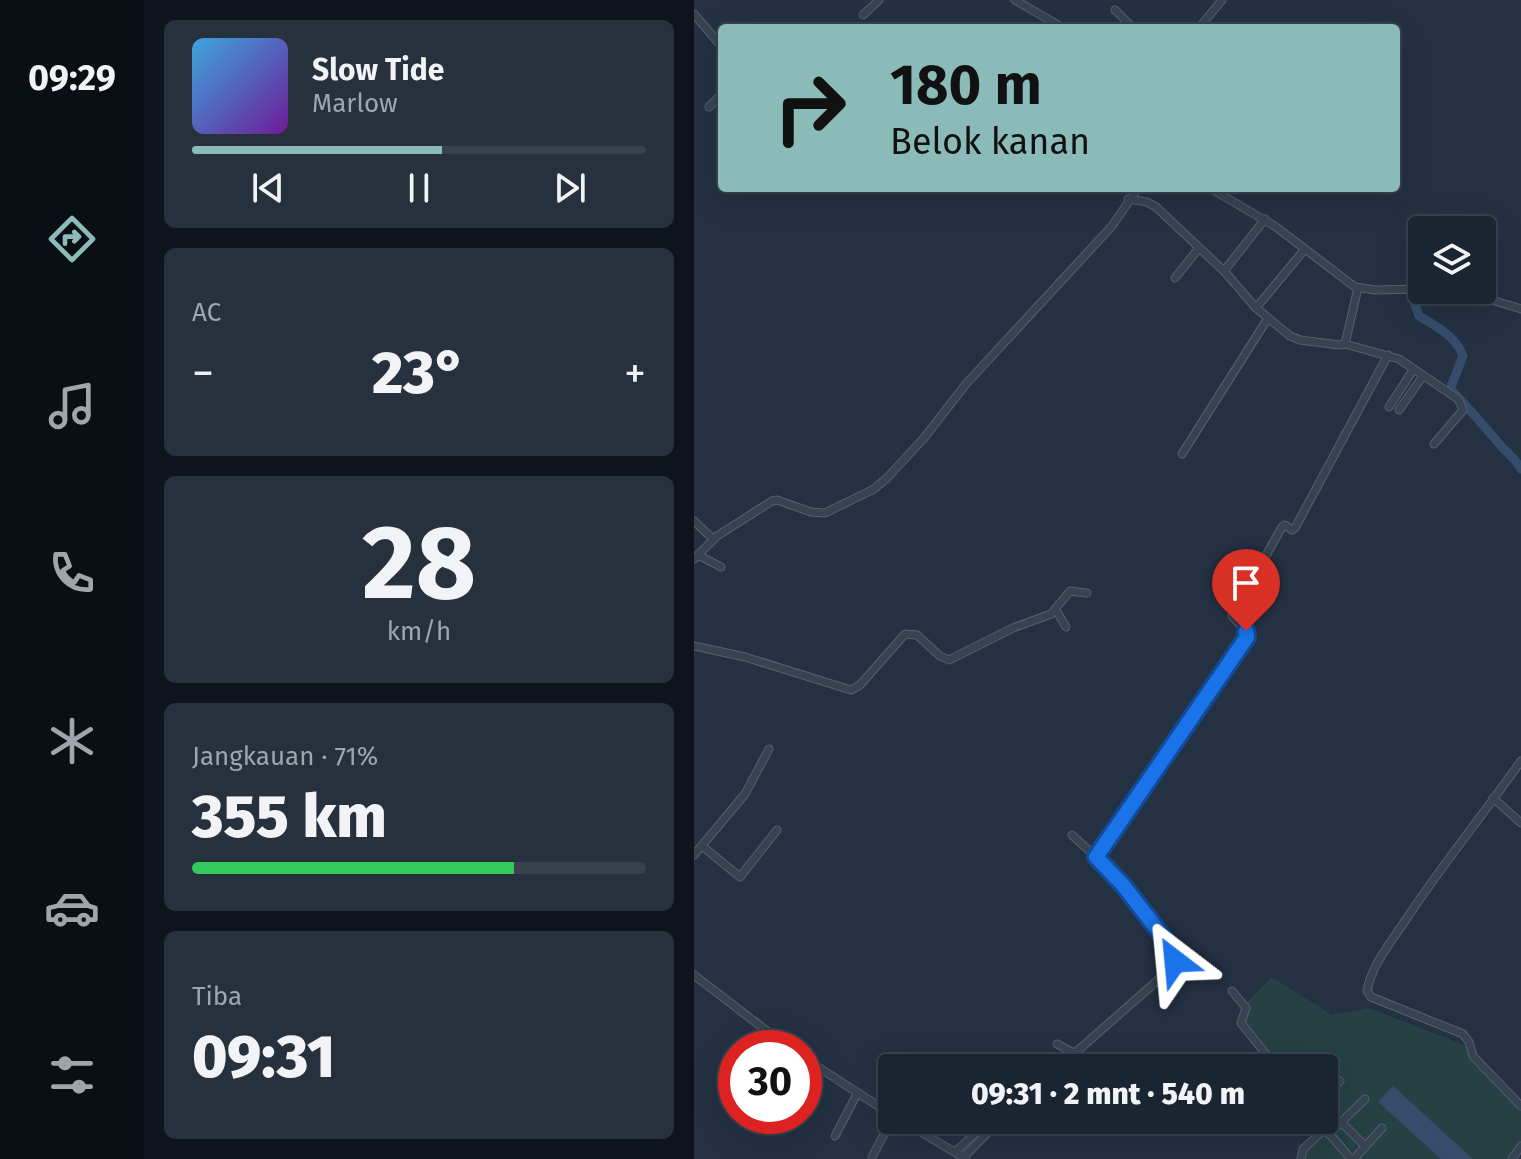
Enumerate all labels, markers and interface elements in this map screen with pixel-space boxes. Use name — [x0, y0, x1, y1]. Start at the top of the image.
text: Slow Tide — [312, 52, 444, 88]
text: 180 m — [890, 52, 1042, 119]
text: 09:29 — [28, 56, 116, 100]
icon: right — [758, 56, 862, 160]
text: Marlow — [312, 88, 398, 119]
text: Belok kanan — [890, 120, 1090, 164]
icon: previous — [246, 166, 290, 210]
icon: pause — [397, 166, 441, 210]
icon: next — [548, 166, 592, 210]
icon: directions — [44, 211, 100, 267]
map controls — [1408, 216, 1496, 304]
button: layers — [1408, 216, 1496, 304]
text: AC — [192, 297, 221, 328]
text: 23° — [372, 337, 466, 409]
text: − — [192, 347, 214, 400]
text: + — [624, 347, 646, 400]
icon: music — [44, 378, 100, 434]
text: 28 — [362, 501, 476, 626]
icon: phone — [44, 545, 100, 601]
pin — [1212, 549, 1280, 631]
icon: arrive — [1224, 561, 1268, 605]
text: km/h — [387, 616, 451, 647]
icon: climate — [44, 713, 100, 769]
text: Jangkauan · 71% — [192, 741, 378, 772]
text: 355 km — [192, 781, 387, 853]
icon: car — [44, 880, 100, 936]
position arrow — [1133, 919, 1217, 1003]
text: Tiba — [192, 981, 242, 1012]
text: 09:31 — [192, 1021, 335, 1093]
speed limit sign: 30 — [718, 1030, 822, 1134]
icon: filters — [44, 1047, 100, 1103]
text: 09:31 · 2 mnt · 540 m — [971, 1076, 1245, 1112]

